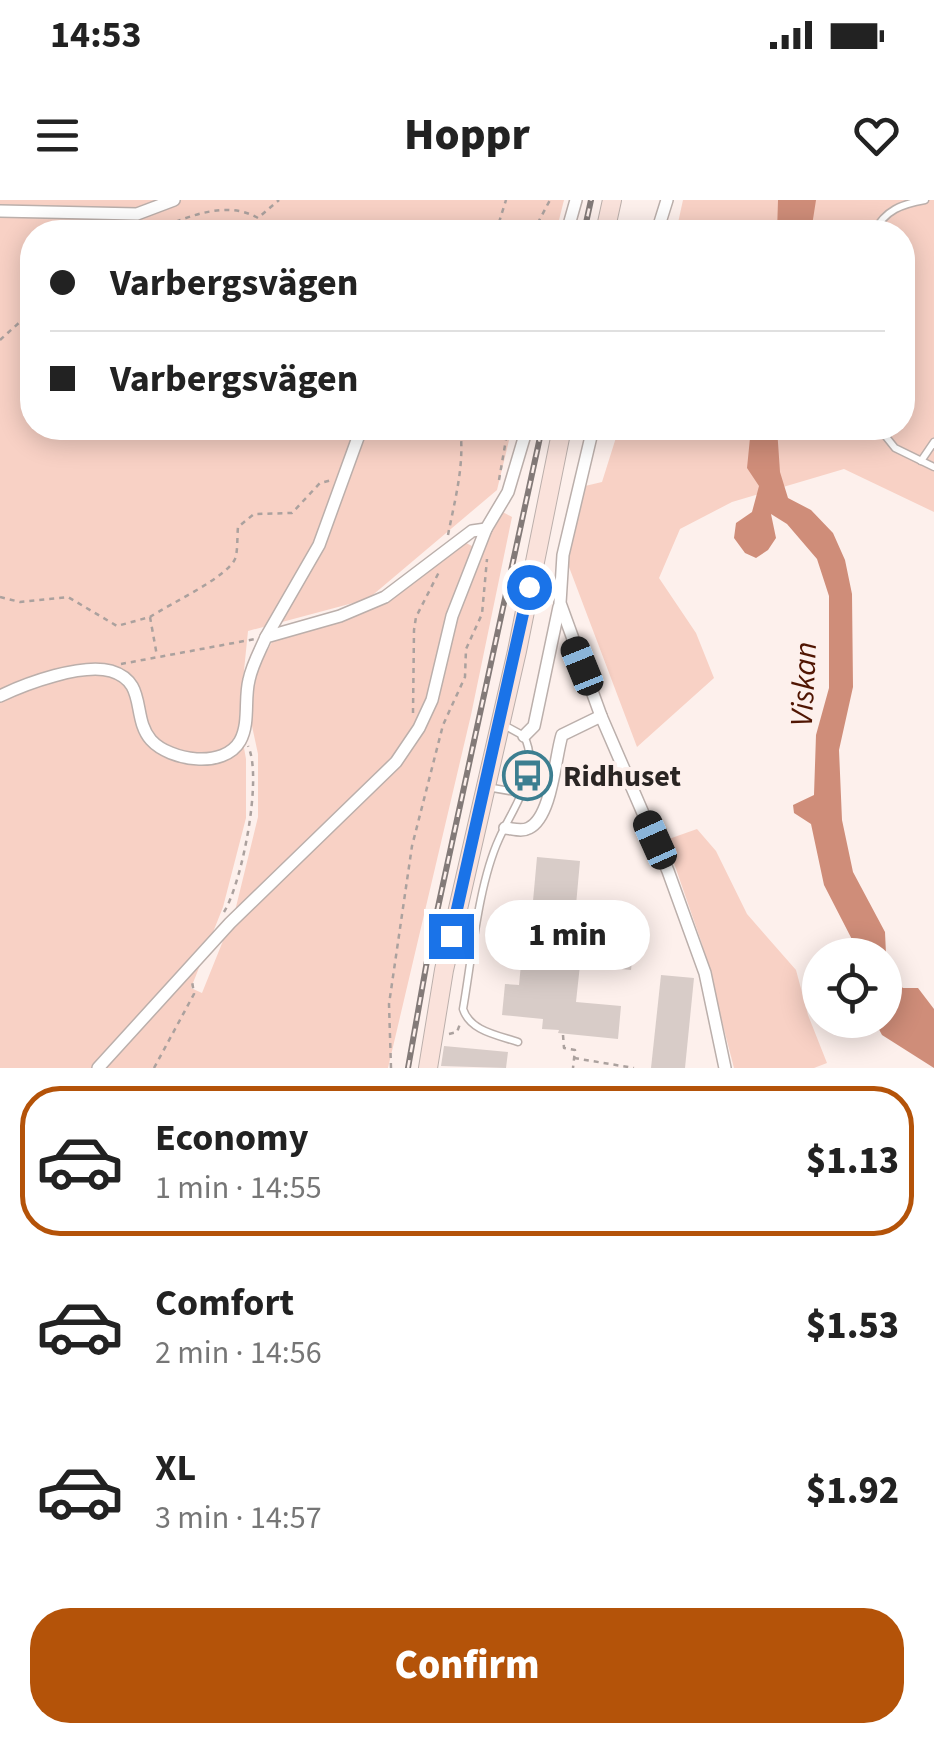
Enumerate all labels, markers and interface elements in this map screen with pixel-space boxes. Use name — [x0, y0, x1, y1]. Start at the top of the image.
text: 14:53 — [50, 8, 142, 62]
text: Hoppr — [404, 103, 530, 167]
icon: menu — [30, 108, 85, 163]
icon: heart — [849, 108, 904, 163]
text: Varbergsvägen — [110, 256, 358, 310]
text: Varbergsvägen — [110, 352, 358, 406]
route start — [507, 565, 552, 610]
car — [557, 633, 607, 699]
water label: Viskan — [779, 640, 829, 728]
bus stop icon: Ridhuset — [502, 750, 554, 802]
place label: Ridhuset — [563, 755, 682, 798]
car — [629, 806, 681, 874]
callout: 1 min — [486, 901, 651, 971]
text: 1 min — [528, 912, 607, 958]
route end — [429, 914, 474, 959]
map controls — [802, 938, 902, 1038]
button: locate — [802, 938, 902, 1038]
text: Economy — [155, 1111, 308, 1165]
icon: car — [35, 1116, 125, 1206]
text: $1.13 — [806, 1134, 899, 1188]
text: 1 min · 14:55 — [155, 1165, 322, 1211]
text: Comfort — [155, 1276, 294, 1330]
icon: car — [35, 1281, 125, 1371]
text: $1.53 — [806, 1299, 899, 1353]
text: 2 min · 14:56 — [155, 1330, 322, 1376]
text: XL — [155, 1441, 196, 1495]
icon: car — [35, 1446, 125, 1536]
text: $1.92 — [806, 1464, 899, 1518]
text: 3 min · 14:57 — [155, 1495, 322, 1541]
button: Confirm — [30, 1608, 904, 1723]

